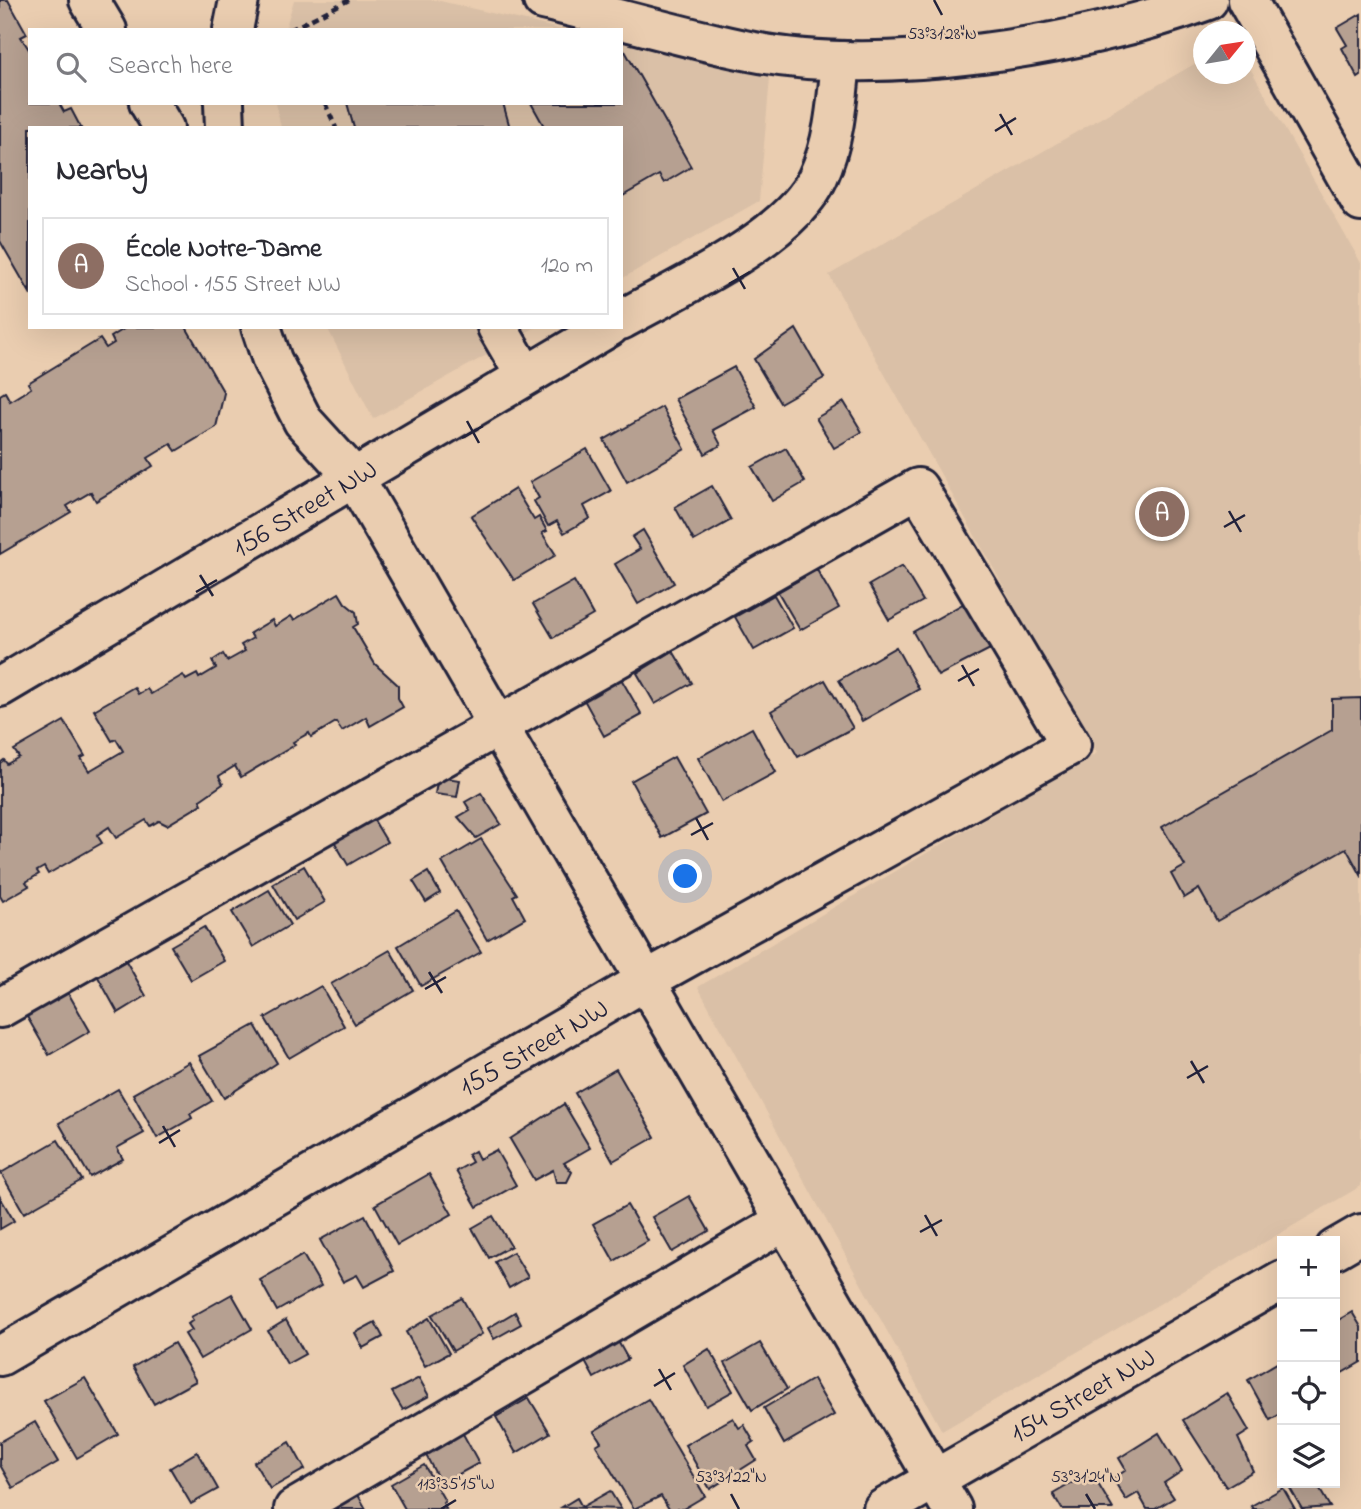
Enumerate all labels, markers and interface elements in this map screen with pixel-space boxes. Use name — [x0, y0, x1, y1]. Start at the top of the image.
north arrow — [1193, 21, 1256, 84]
text: 53°31'28"N — [907, 22, 977, 48]
search box — [28, 28, 623, 105]
icon: search — [52, 48, 90, 86]
text: Search here — [108, 48, 233, 86]
text: Nearby — [56, 150, 148, 194]
text: École Notre-Dame — [125, 231, 322, 269]
text: A — [74, 250, 88, 283]
text: 120 m — [541, 250, 593, 283]
text: School · 155 Street NW — [125, 269, 341, 302]
street label: 156 Street NW — [226, 451, 386, 569]
pin: A — [1139, 488, 1185, 540]
your location — [668, 859, 702, 893]
street label: 155 Street NW — [453, 990, 617, 1108]
map controls — [1277, 1236, 1340, 1488]
button: + — [1277, 1236, 1340, 1299]
button: − — [1277, 1299, 1340, 1362]
street label: 154 Street NW — [1004, 1339, 1164, 1455]
button: locate — [1277, 1362, 1340, 1425]
button: layers — [1277, 1425, 1340, 1488]
text: 53°31'22"N — [695, 1465, 767, 1491]
text: 53°31'24"N — [1051, 1465, 1121, 1491]
text: 113°35'15"W — [417, 1472, 495, 1498]

